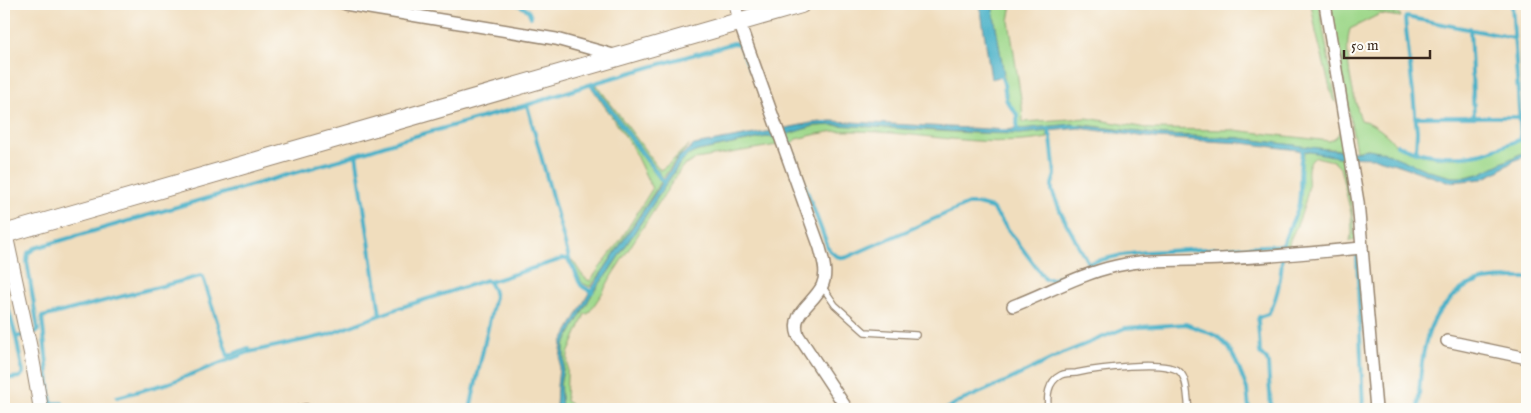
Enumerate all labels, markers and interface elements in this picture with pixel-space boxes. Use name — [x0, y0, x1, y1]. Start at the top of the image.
scale bar — [1344, 28, 1430, 60]
text: 50 m — [1351, 36, 1379, 55]

